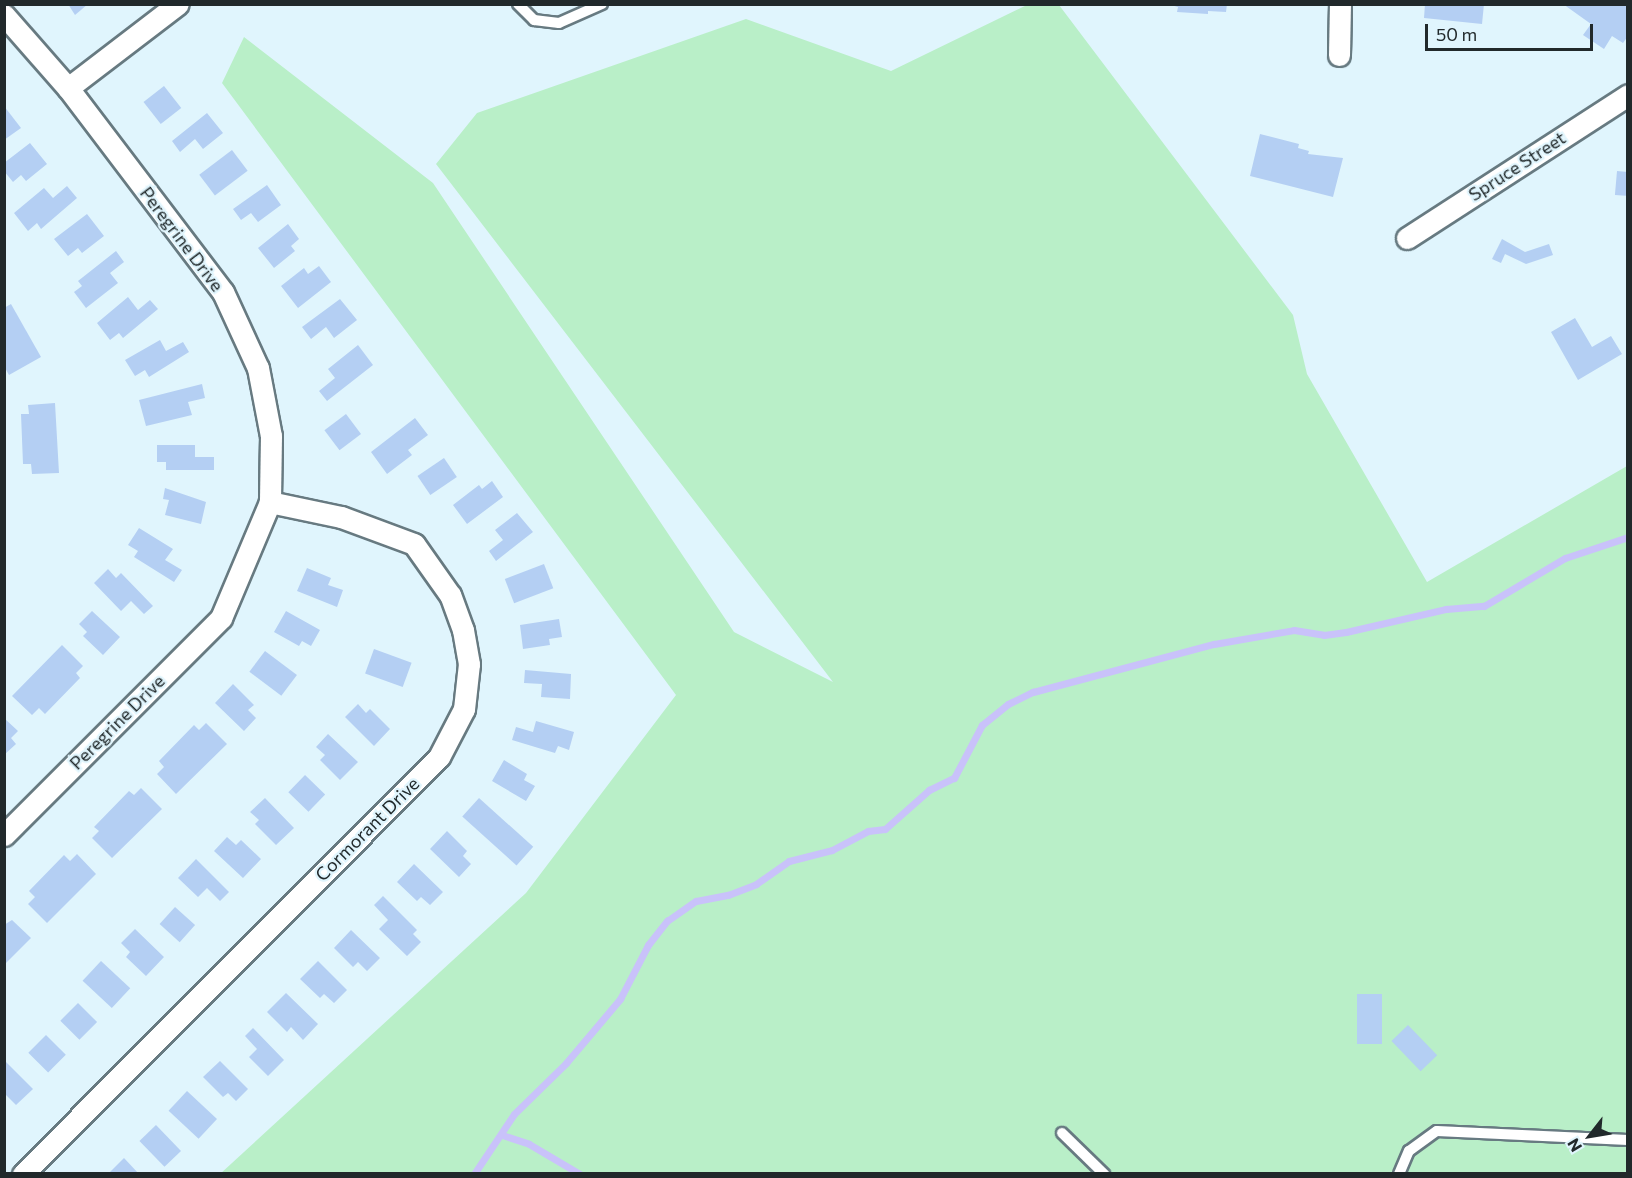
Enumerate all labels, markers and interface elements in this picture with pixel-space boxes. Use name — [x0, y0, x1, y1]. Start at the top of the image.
scale bar — [1428, 12, 1596, 50]
text: 50 m — [1436, 23, 1477, 45]
street label: Spruce Street — [1465, 127, 1569, 205]
street label: Peregrine Drive — [136, 183, 228, 295]
street label: Peregrine Drive — [65, 670, 169, 774]
street label: Cormorant Drive — [311, 773, 423, 885]
north arrow — [1560, 1106, 1620, 1166]
text: N — [1563, 1135, 1585, 1156]

